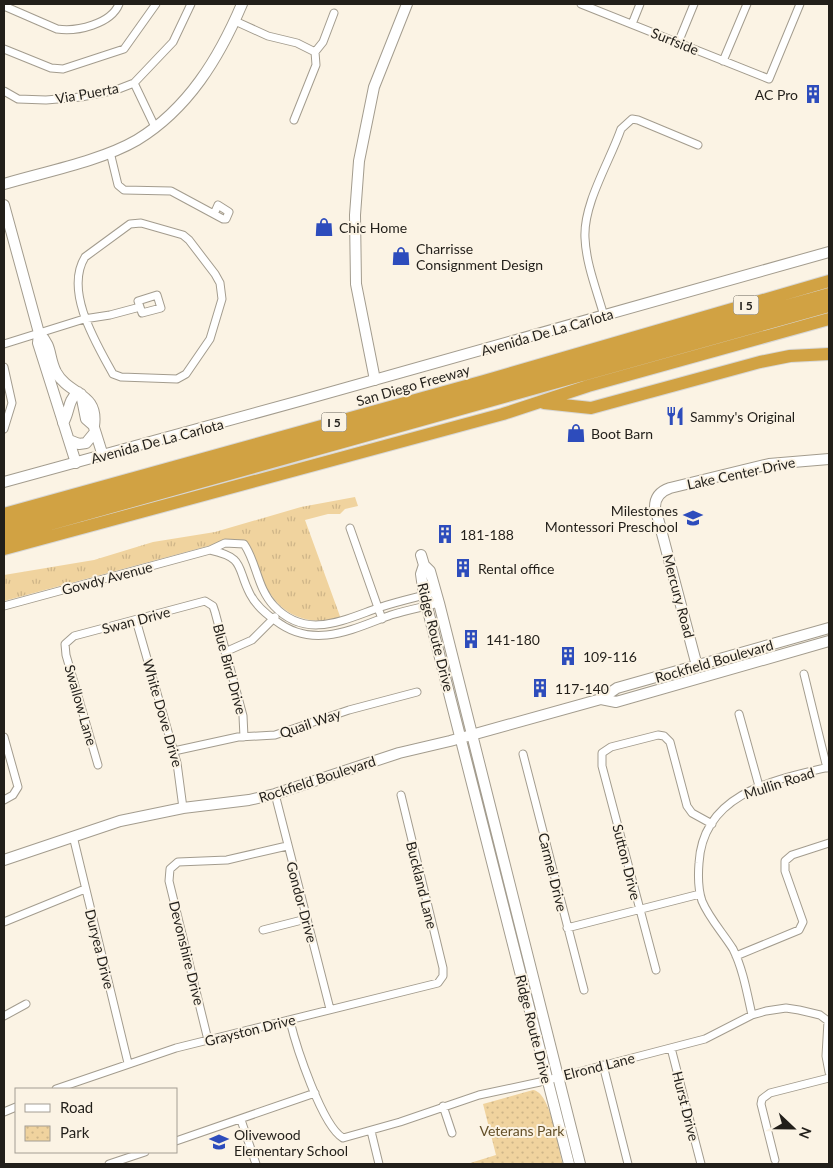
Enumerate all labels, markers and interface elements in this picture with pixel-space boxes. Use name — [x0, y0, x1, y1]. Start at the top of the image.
street label: Surfside — [649, 24, 701, 58]
street label: Via Puerta — [54, 79, 120, 107]
building icon: AC Pro — [802, 83, 824, 105]
place label: AC Pro — [755, 86, 798, 103]
shop icon: Chic Home — [313, 216, 335, 238]
place label: Chic Home — [339, 219, 407, 236]
place label: Charrisse Consignment Design — [416, 240, 543, 273]
shop icon: Charrisse Consignment Design — [390, 245, 412, 267]
road number: I 5 — [734, 296, 758, 314]
street label: Avenida De La Carlota — [479, 305, 615, 359]
street label: San Diego Freeway — [354, 360, 473, 409]
restaurant icon: Sammy's Original — [664, 405, 686, 427]
place label: Sammy's Original — [690, 408, 795, 425]
road number: I 5 — [322, 412, 346, 432]
street label: Avenida De La Carlota — [89, 415, 225, 467]
shop icon: Boot Barn — [565, 422, 587, 444]
place label: Boot Barn — [591, 425, 653, 442]
street label: Lake Center Drive — [685, 453, 797, 493]
place label: Milestones Montessori Preschool — [545, 502, 678, 535]
school or university icon: Milestones Montessori Preschool — [682, 507, 704, 529]
building icon: 181-188 — [434, 523, 456, 545]
place label: 181-188 — [460, 526, 514, 543]
street label: Mercury Road — [660, 552, 698, 640]
building icon: Rental office — [452, 557, 474, 579]
street label: Gowdy Avenue — [60, 558, 154, 598]
place label: Rental office — [478, 560, 554, 577]
street label: Ridge Route Drive — [414, 581, 458, 693]
street label: Swan Drive — [100, 603, 172, 637]
street label: Blue Bird Drive — [210, 622, 250, 716]
building icon: 141-180 — [460, 628, 482, 650]
place label: 141-180 — [486, 631, 540, 648]
street label: Rockfield Boulevard — [653, 636, 775, 686]
building icon: 109-116 — [557, 645, 579, 667]
place label: 109-116 — [583, 648, 637, 665]
street label: White Dove Drive — [139, 657, 187, 769]
street label: Swallow Lane — [61, 663, 101, 747]
building icon: 117-140 — [529, 677, 551, 699]
place label: 117-140 — [555, 680, 609, 697]
street label: Quail Way — [277, 704, 344, 741]
street label: Rockfield Boulevard — [256, 752, 378, 806]
street label: Mullin Road — [742, 764, 816, 802]
street label: Sutton Drive — [609, 822, 645, 902]
street label: Carmel Drive — [535, 831, 571, 913]
street label: Buckland Lane — [403, 840, 441, 930]
street label: Gondor Drive — [283, 860, 321, 944]
street label: Devonshire Drive — [166, 899, 208, 1007]
street label: Duryea Drive — [82, 907, 118, 991]
street label: Ridge Route Drive — [512, 973, 556, 1085]
street label: Grayston Drive — [203, 1011, 297, 1049]
street label: Elrond Lane — [562, 1049, 636, 1083]
street label: Hurst Drive — [669, 1069, 703, 1143]
legend — [15, 1088, 178, 1153]
text: Road — [60, 1098, 93, 1116]
north arrow — [768, 1103, 818, 1153]
park label: Veterans Park — [480, 1122, 565, 1139]
text: Park — [60, 1123, 90, 1141]
text: N — [796, 1125, 815, 1141]
place label: Olivewood Elementary School — [234, 1126, 348, 1159]
school or university icon: Olivewood Elementary School — [208, 1131, 230, 1153]

